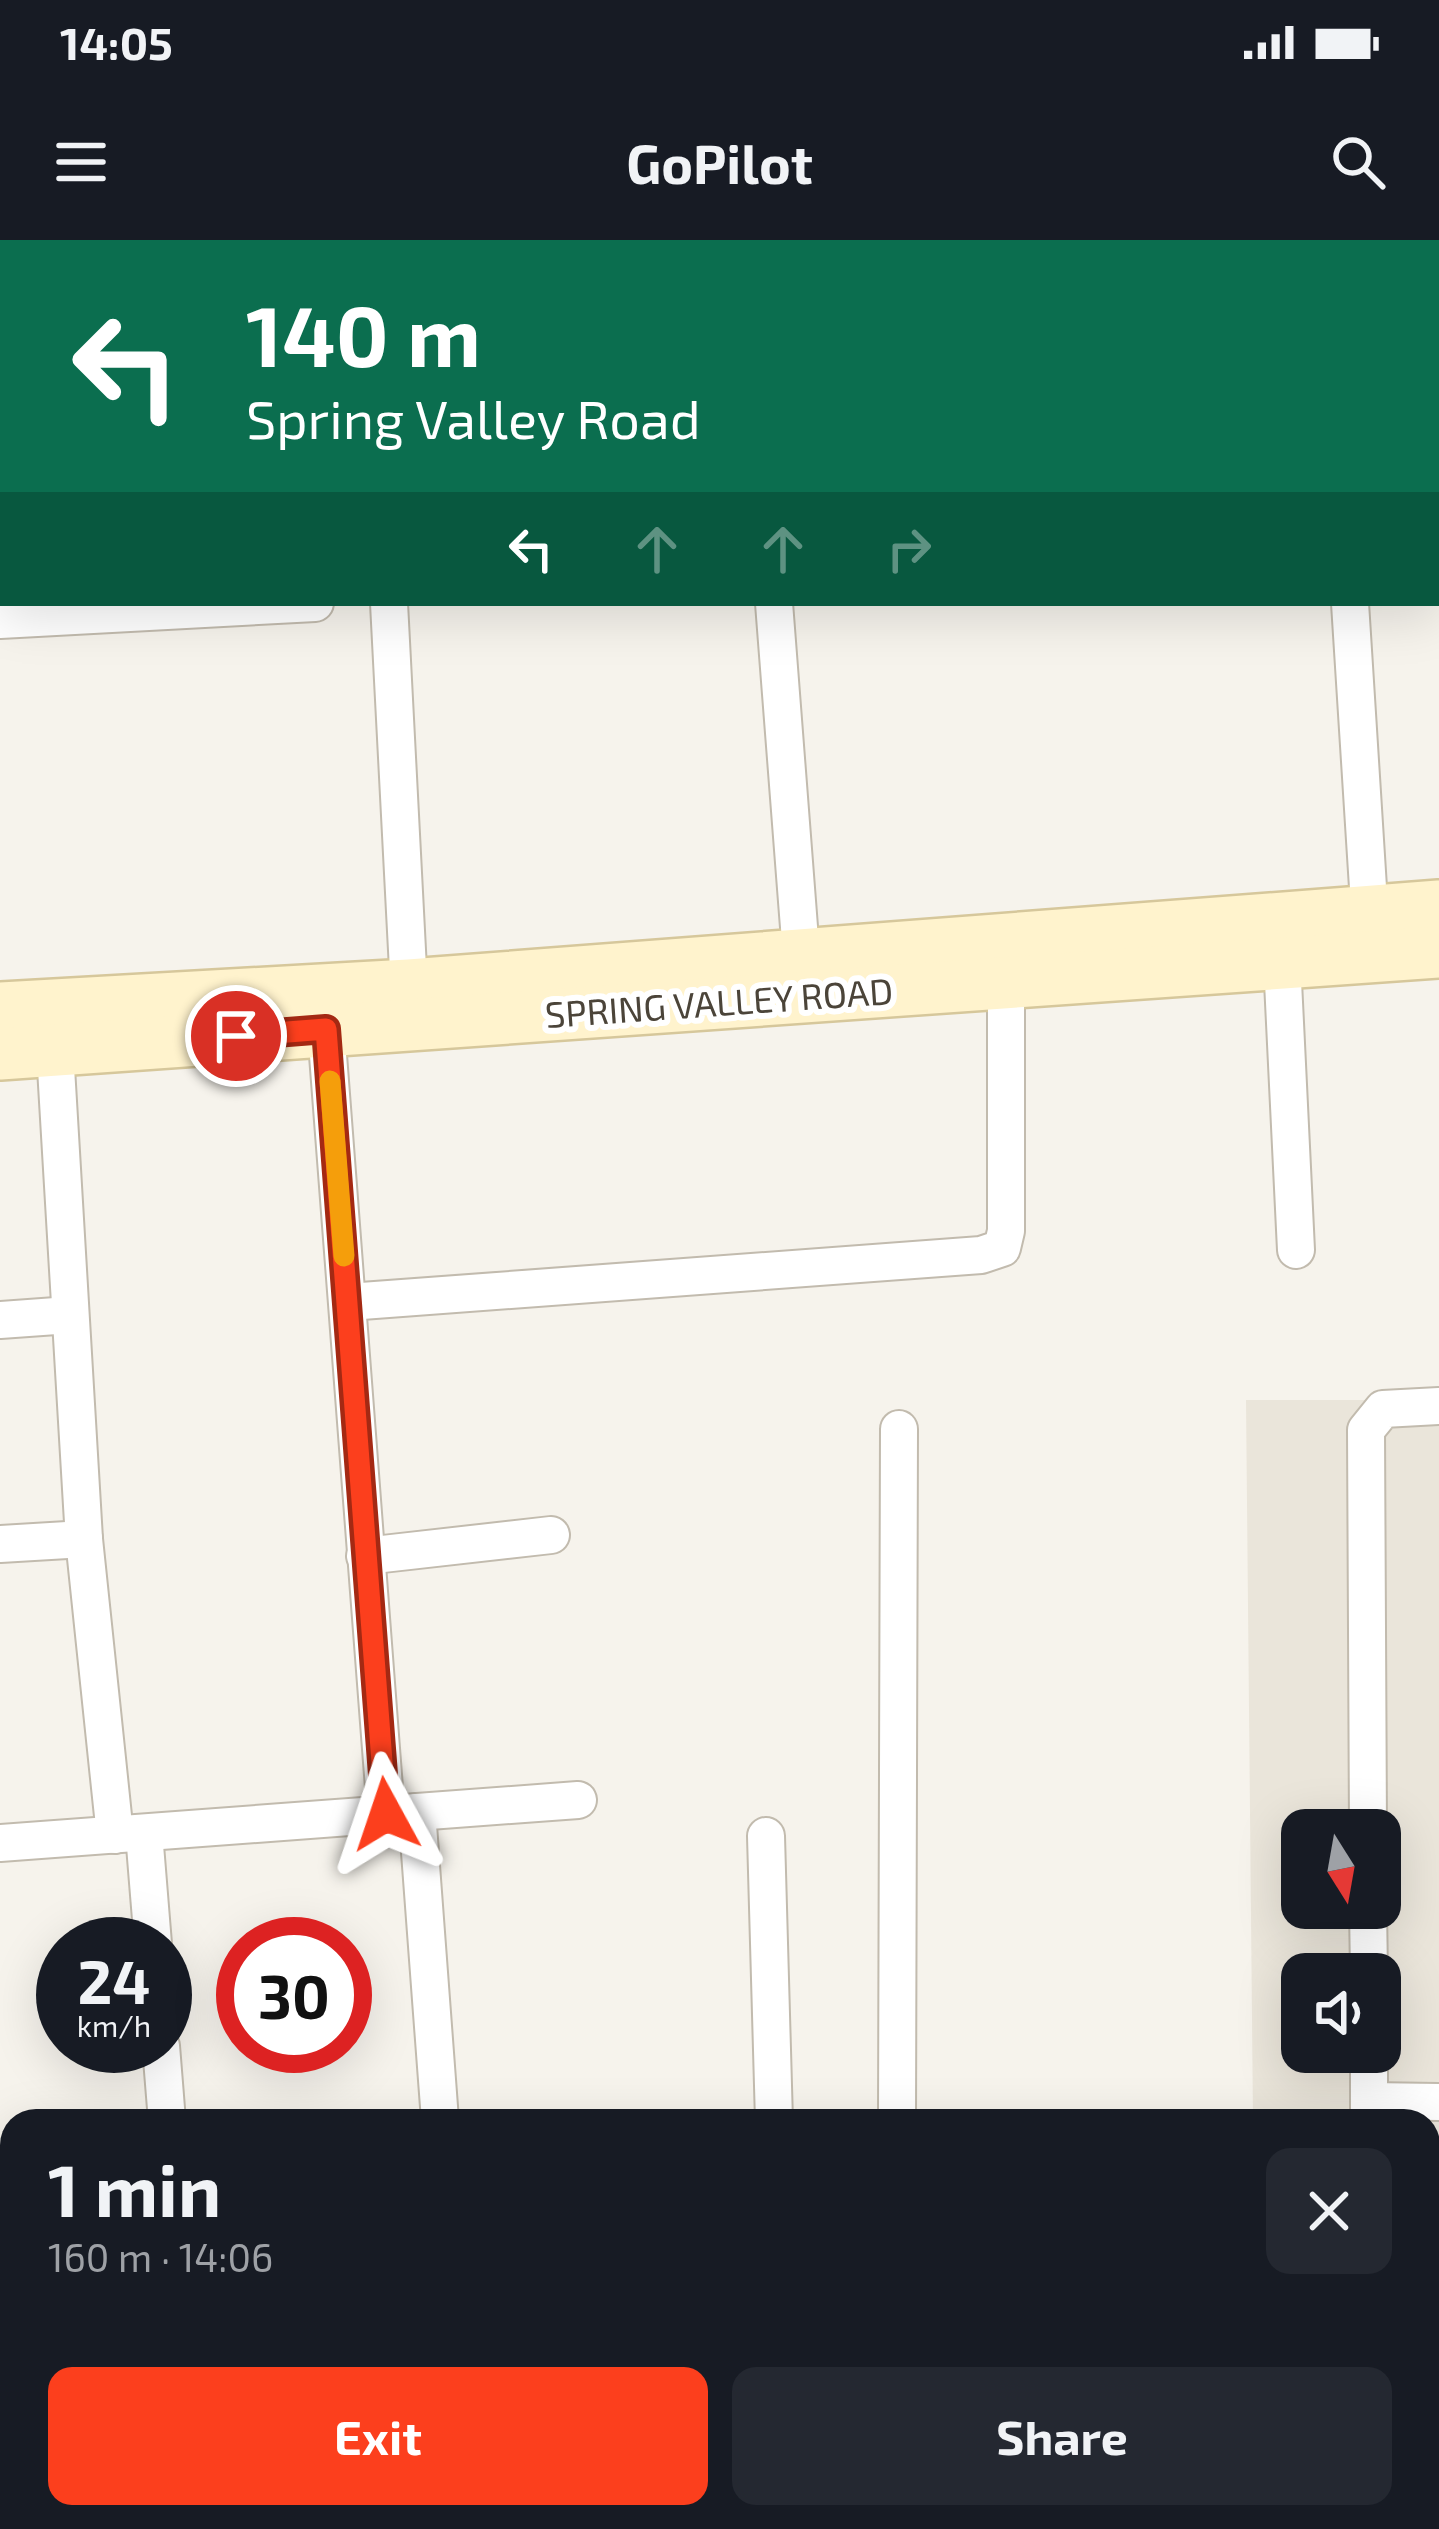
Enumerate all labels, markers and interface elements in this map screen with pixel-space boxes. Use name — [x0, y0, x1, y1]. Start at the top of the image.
text: 14:05 — [60, 15, 173, 69]
icon: menu — [48, 129, 114, 195]
icon: search — [1325, 129, 1391, 195]
text: GoPilot — [626, 130, 813, 195]
text: 140 m — [246, 283, 481, 384]
icon: left — [48, 288, 204, 444]
text: Spring Valley Road — [246, 385, 701, 450]
icon: left — [498, 516, 564, 582]
icon: ahead — [624, 516, 690, 582]
icon: ahead — [750, 516, 816, 582]
icon: right — [876, 516, 942, 582]
street label: SPRING VALLEY ROAD — [544, 968, 894, 1035]
pin — [185, 985, 287, 1087]
icon: arrive — [203, 1003, 269, 1069]
position arrow — [323, 1751, 449, 1877]
north arrow — [1281, 1809, 1401, 1929]
map controls — [1281, 1809, 1401, 2073]
speed limit sign: 30 — [216, 1917, 372, 2073]
text: 24 — [77, 1944, 151, 2016]
button: sound — [1281, 1953, 1401, 2073]
text: km/h — [77, 2007, 151, 2043]
text: 1 min — [48, 2145, 221, 2231]
button: close — [1266, 2148, 1392, 2274]
text: 160 m · 14:06 — [48, 2233, 273, 2280]
button: Exit — [48, 2367, 708, 2505]
button: Share — [732, 2367, 1392, 2505]

